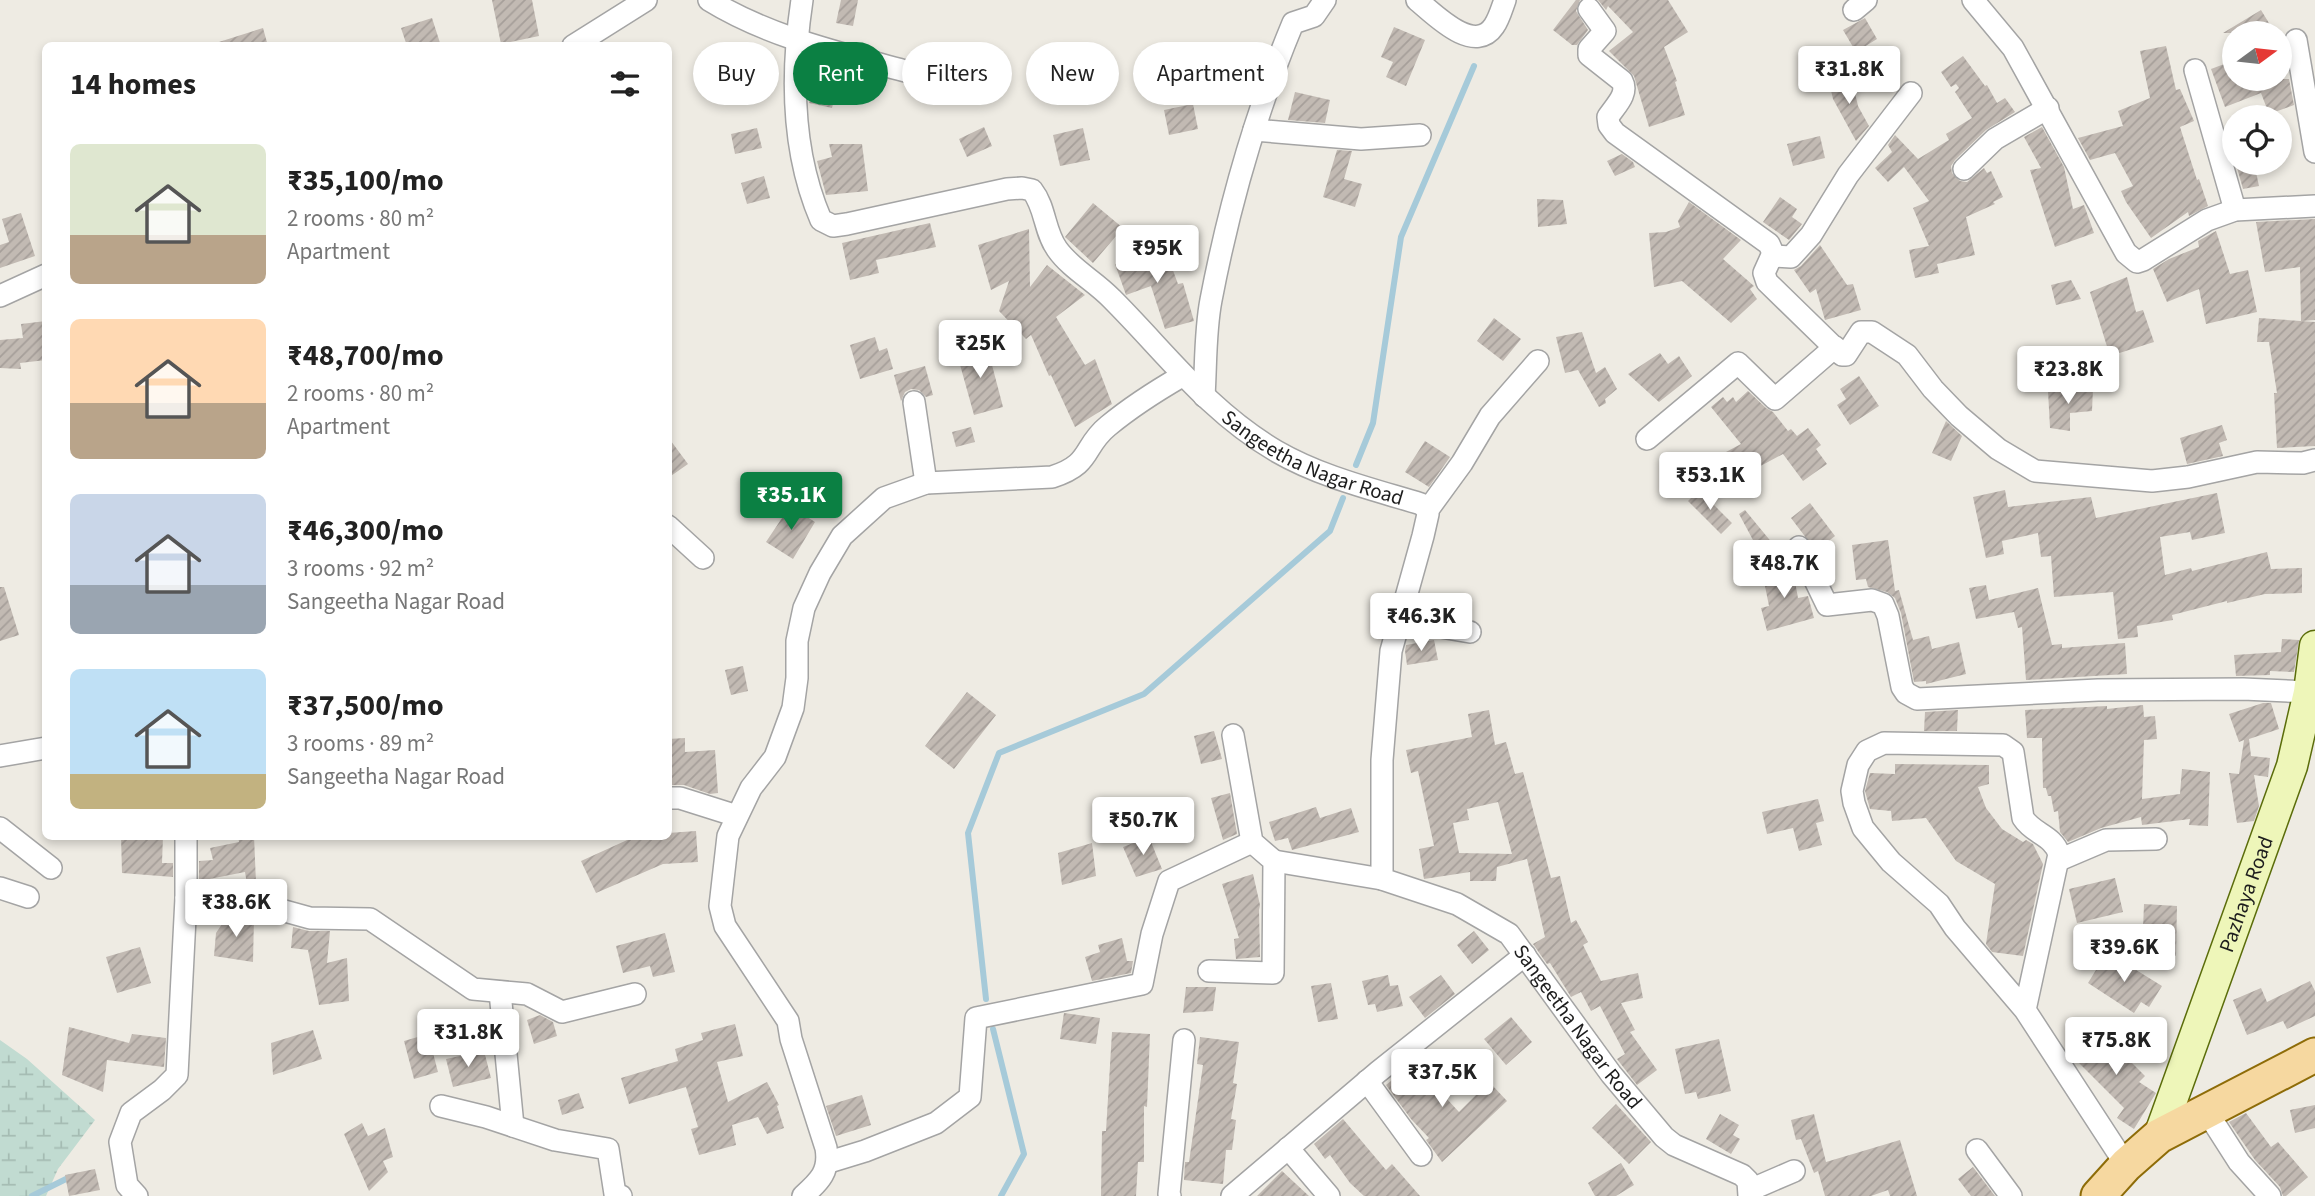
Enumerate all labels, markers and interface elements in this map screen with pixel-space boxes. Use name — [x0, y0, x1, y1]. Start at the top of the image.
north arrow — [2222, 21, 2292, 91]
map controls — [2222, 21, 2292, 175]
chip: Buy — [693, 42, 779, 105]
chip: Rent — [793, 42, 888, 105]
chip: Filters — [902, 42, 1012, 105]
chip: New — [1026, 42, 1119, 105]
chip: Apartment — [1133, 42, 1288, 105]
pin: ₹31.8K — [1792, 46, 1906, 106]
text: ₹31.8K — [1814, 52, 1884, 85]
text: 14 homes — [70, 63, 196, 106]
icon: filters — [606, 65, 644, 103]
button: locate — [2222, 105, 2292, 175]
text: ₹35,100/mo — [287, 159, 444, 202]
icon: home — [126, 172, 210, 256]
text: 2 rooms · 80 m² — [287, 202, 434, 235]
pin: ₹95K — [1116, 226, 1198, 285]
text: ₹95K — [1132, 231, 1182, 264]
text: Apartment — [287, 235, 390, 268]
pin: ₹25K — [939, 320, 1021, 380]
text: ₹25K — [955, 326, 1005, 359]
text: ₹48,700/mo — [287, 334, 444, 377]
pin: ₹23.8K — [2011, 346, 2125, 406]
icon: home — [126, 347, 210, 431]
text: ₹23.8K — [2033, 352, 2103, 385]
text: 2 rooms · 80 m² — [287, 377, 434, 410]
street label: Sangeetha Nagar Road — [1215, 403, 1407, 513]
text: Apartment — [287, 410, 390, 443]
pin: ₹53.1K — [1653, 452, 1767, 512]
text: ₹53.1K — [1675, 458, 1745, 491]
pin: ₹35.1K — [734, 472, 848, 532]
text: ₹35.1K — [756, 478, 826, 511]
text: ₹46,300/mo — [287, 509, 444, 552]
icon: home — [126, 522, 210, 606]
pin: ₹48.7K — [1727, 540, 1841, 600]
text: ₹48.7K — [1749, 546, 1819, 579]
text: 3 rooms · 92 m² — [287, 552, 434, 585]
text: Sangeetha Nagar Road — [287, 585, 505, 618]
pin: ₹46.3K — [1364, 594, 1478, 653]
text: ₹46.3K — [1386, 599, 1456, 632]
text: ₹37,500/mo — [287, 684, 444, 727]
icon: home — [126, 697, 210, 781]
text: 3 rooms · 89 m² — [287, 727, 434, 760]
text: Sangeetha Nagar Road — [287, 760, 505, 793]
pin: ₹50.7K — [1086, 798, 1200, 857]
text: ₹50.7K — [1108, 803, 1178, 836]
street label: Pazhaya Road — [2211, 832, 2281, 957]
pin: ₹38.6K — [179, 880, 293, 939]
text: ₹38.6K — [201, 885, 271, 918]
pin: ₹39.6K — [2067, 925, 2181, 984]
text: ₹39.6K — [2089, 930, 2159, 963]
street label: Sangeetha Nagar Road — [1506, 938, 1649, 1116]
pin: ₹31.8K — [411, 1010, 525, 1069]
text: ₹31.8K — [433, 1015, 503, 1048]
pin: ₹75.8K — [2059, 1018, 2173, 1077]
text: ₹75.8K — [2081, 1023, 2151, 1056]
pin: ₹37.5K — [1385, 1050, 1499, 1109]
text: ₹37.5K — [1407, 1055, 1477, 1088]

